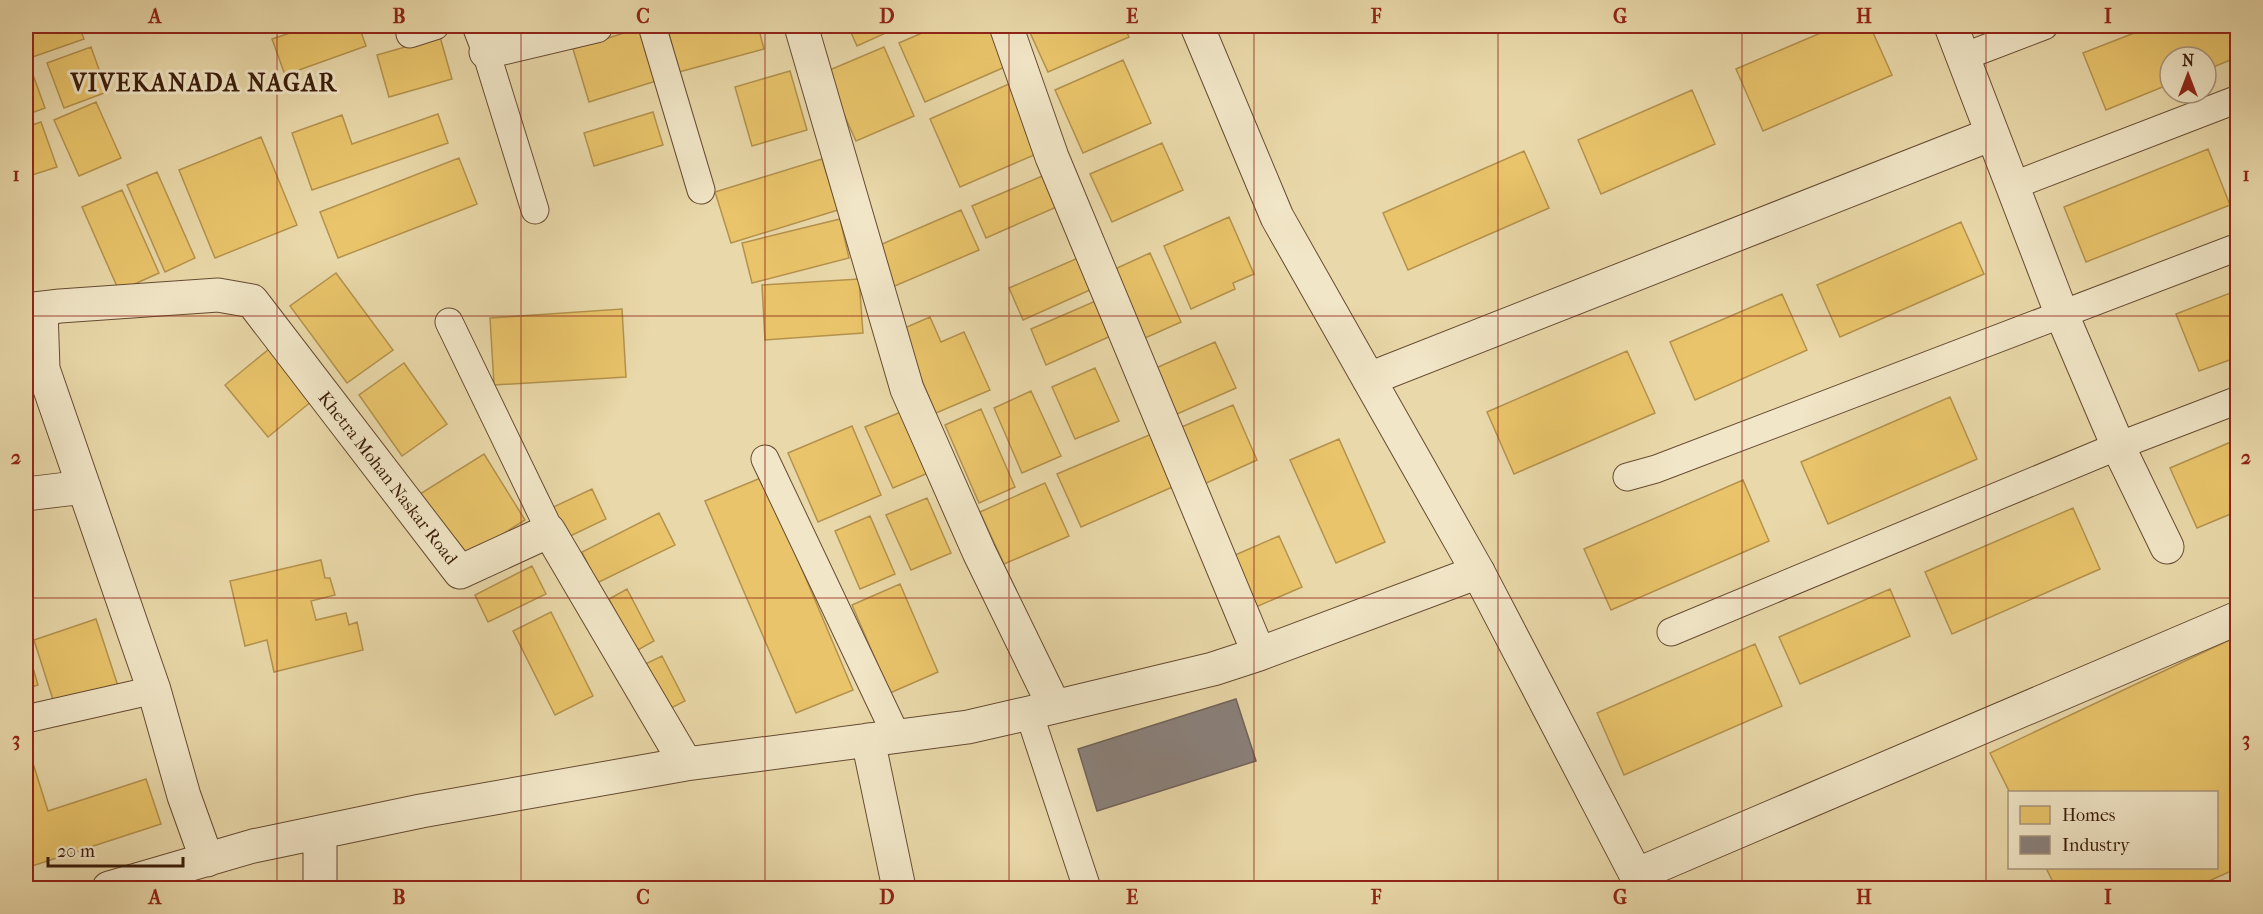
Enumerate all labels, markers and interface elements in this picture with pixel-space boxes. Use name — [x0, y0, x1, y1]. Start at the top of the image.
text: A — [147, 5, 163, 28]
text: B — [392, 5, 406, 28]
text: C — [636, 5, 650, 28]
text: D — [879, 5, 895, 28]
text: E — [1126, 5, 1138, 28]
text: F — [1370, 5, 1382, 28]
text: G — [1613, 5, 1627, 28]
text: H — [1856, 5, 1872, 28]
text: I — [2104, 5, 2112, 28]
north arrow — [2158, 45, 2218, 105]
text: N — [2182, 51, 2195, 70]
district label: VIVEKANADA NAGAR — [70, 69, 338, 97]
text: 1 — [12, 163, 20, 186]
text: 1 — [2242, 163, 2250, 186]
street label: Khetra Mohan Naskar Road — [314, 388, 462, 569]
text: 2 — [11, 446, 21, 469]
text: 2 — [2241, 446, 2251, 469]
text: 3 — [12, 728, 20, 751]
text: 3 — [2242, 728, 2250, 751]
legend — [2008, 791, 2218, 869]
text: Homes — [2062, 805, 2116, 826]
scale bar — [48, 830, 183, 868]
text: Industry — [2062, 835, 2131, 856]
text: 20 m — [57, 841, 95, 862]
text: A — [147, 886, 163, 909]
text: B — [392, 886, 406, 909]
text: C — [636, 886, 650, 909]
text: D — [879, 886, 895, 909]
text: E — [1126, 886, 1138, 909]
text: F — [1370, 886, 1382, 909]
text: G — [1613, 886, 1627, 909]
text: H — [1856, 886, 1872, 909]
text: I — [2104, 886, 2112, 909]

